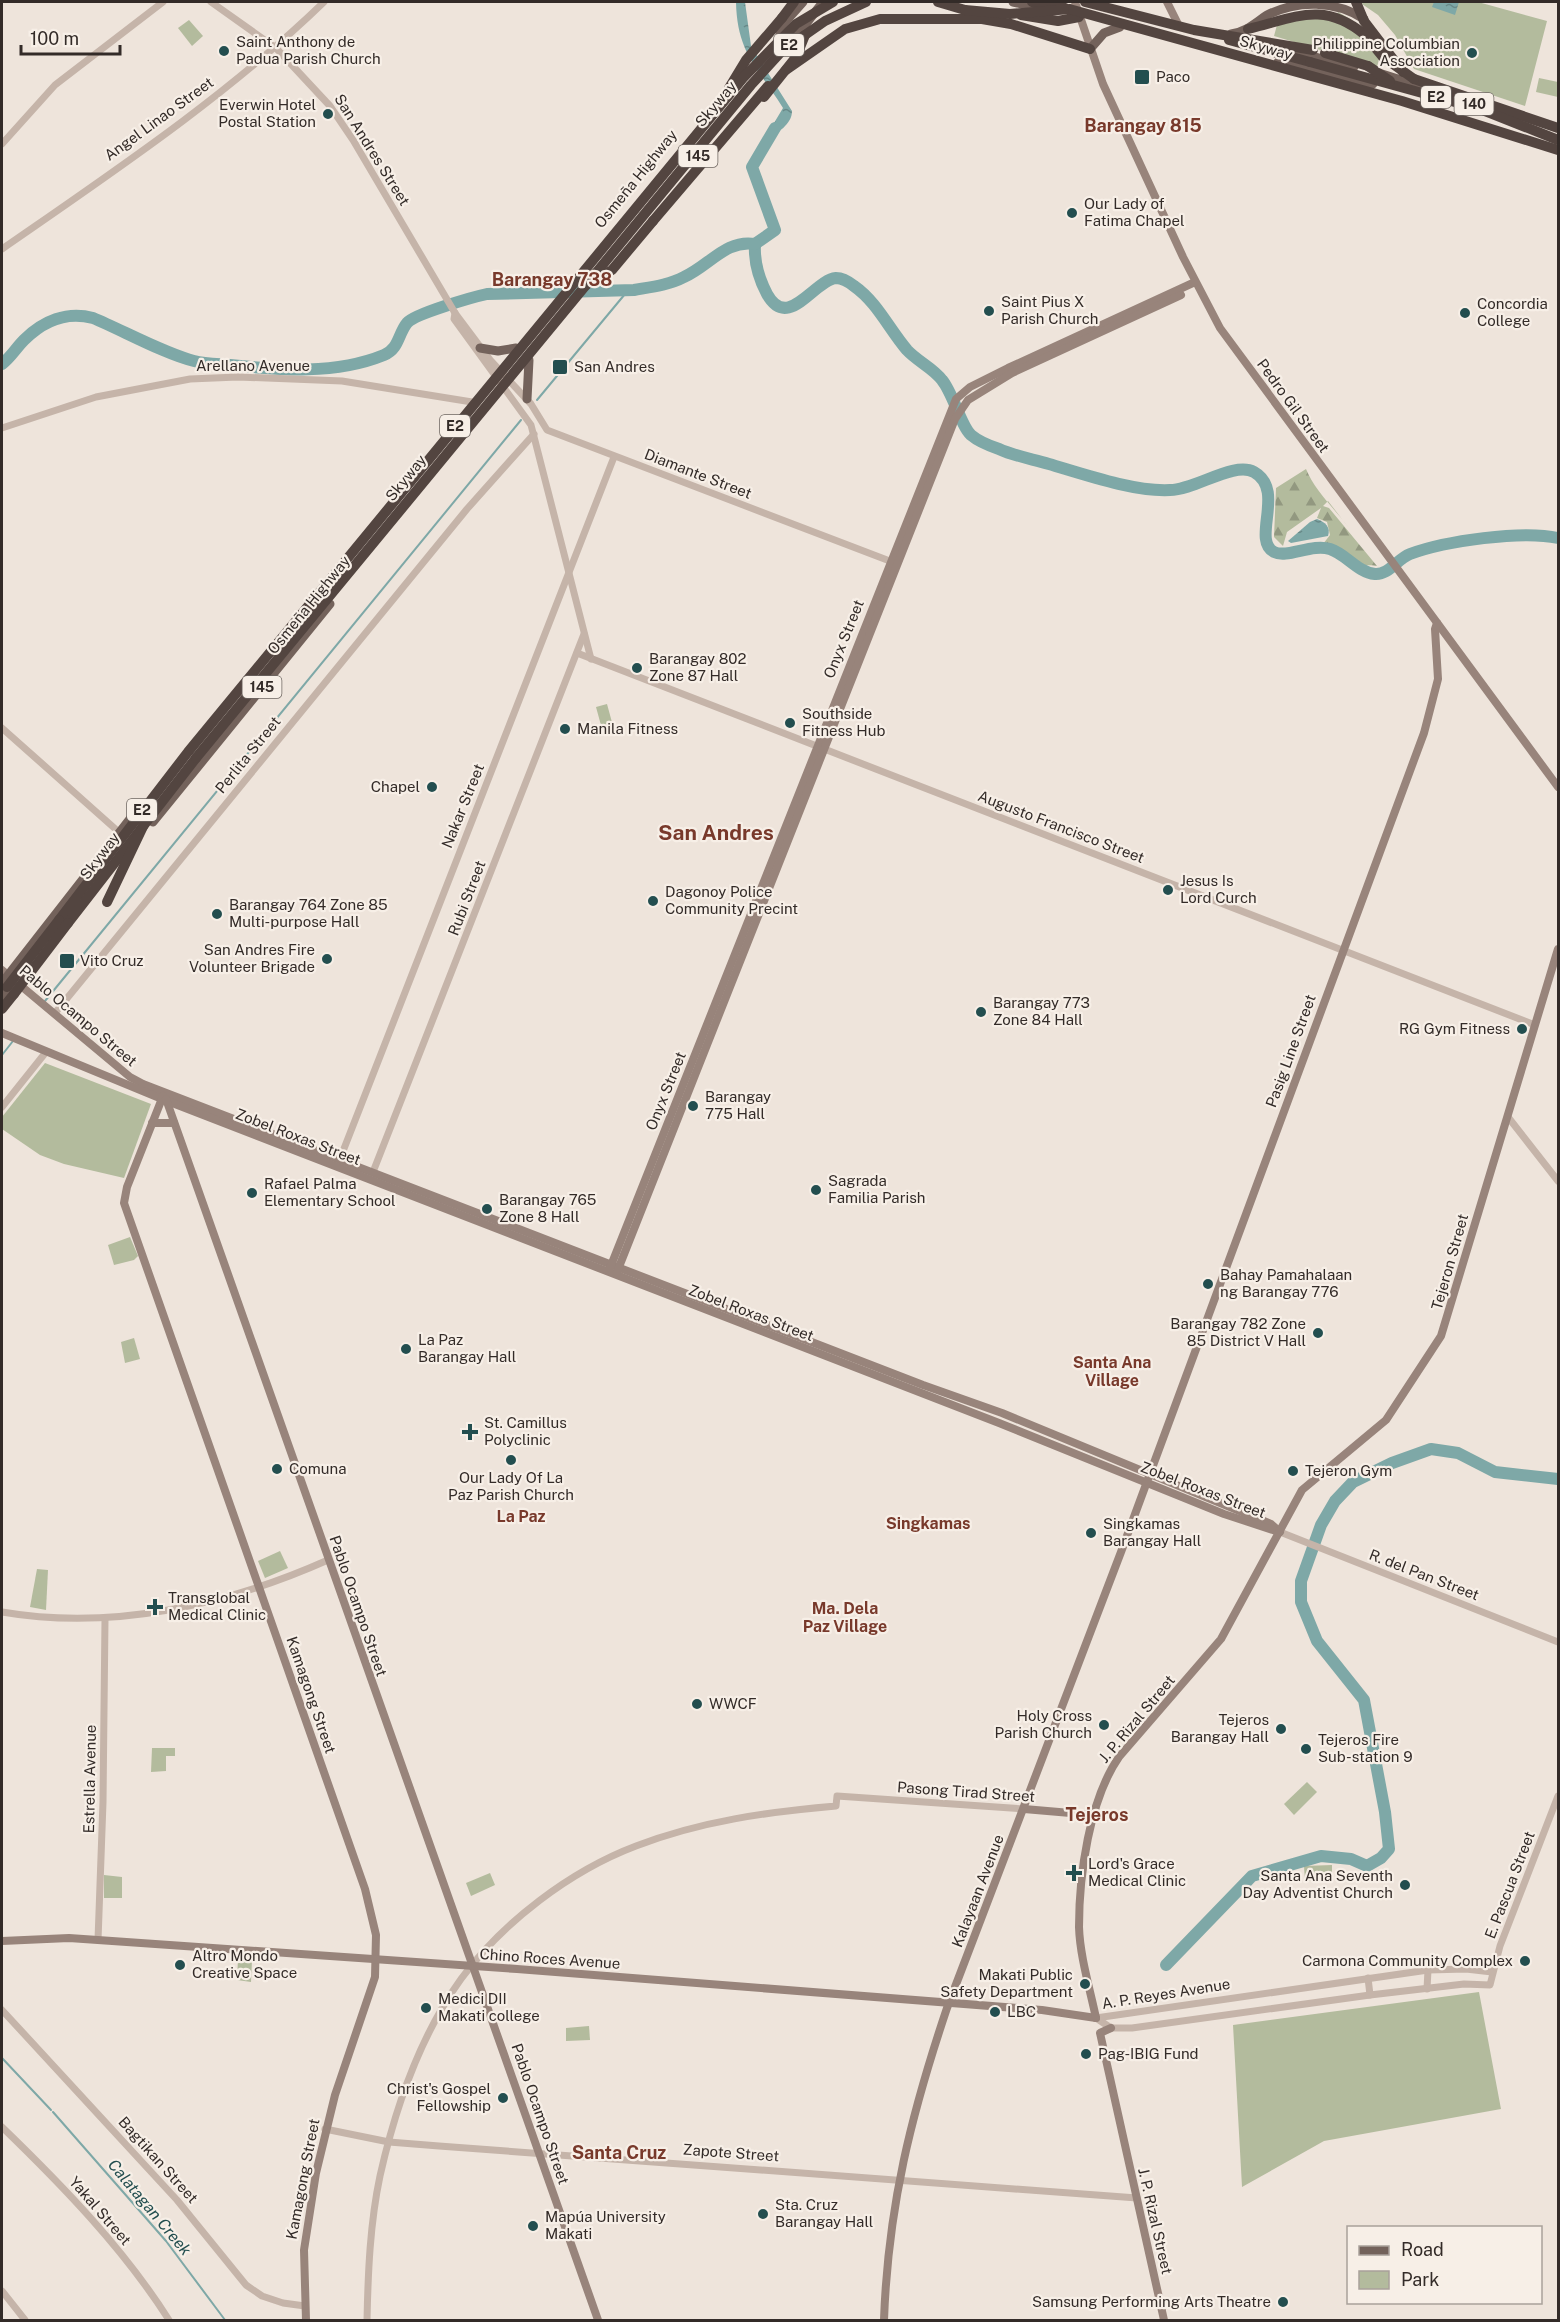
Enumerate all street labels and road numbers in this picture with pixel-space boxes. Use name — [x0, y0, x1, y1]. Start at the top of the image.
street label: Skyway — [1238, 32, 1295, 63]
road number: E2 — [774, 34, 804, 56]
street label: Angel Linao Street — [101, 73, 217, 164]
street label: Skyway — [692, 77, 740, 130]
road number: E2 — [1421, 86, 1451, 108]
street label: San Andres Street — [331, 91, 414, 209]
road number: 140 — [1454, 93, 1494, 115]
street label: Osmeña Highway — [591, 126, 680, 231]
road number: 145 — [678, 145, 718, 167]
street label: Pedro Gil Street — [1254, 356, 1333, 456]
street label: Arellano Avenue — [196, 357, 310, 374]
road number: E2 — [440, 415, 470, 437]
street label: Diamante Street — [642, 445, 754, 502]
street label: Skyway — [382, 451, 429, 504]
street label: Osmeña Highway — [264, 552, 353, 657]
street label: Onyx Street — [820, 597, 867, 681]
road number: 145 — [242, 676, 282, 698]
street label: Perlita Street — [212, 713, 284, 796]
street label: Nakar Street — [438, 761, 487, 850]
street label: Augusto Francisco Street — [976, 787, 1147, 866]
road number: E2 — [127, 799, 157, 821]
street label: Skyway — [76, 829, 123, 883]
street label: Rubi Street — [444, 858, 489, 938]
street label: Pablo Ocampo Street — [16, 962, 141, 1070]
street label: Pasig Line Street — [1262, 992, 1319, 1110]
street label: Onyx Street — [642, 1049, 689, 1133]
street label: Zobel Roxas Street — [233, 1105, 363, 1168]
street label: Tejeron Street — [1428, 1212, 1471, 1312]
street label: Zobel Roxas Street — [686, 1281, 816, 1344]
street label: Zobel Roxas Street — [1138, 1458, 1268, 1521]
street label: Pablo Ocampo Street — [326, 1533, 391, 1679]
street label: R. del Pan Street — [1367, 1546, 1482, 1603]
street label: Kamagong Street — [283, 1634, 340, 1756]
street label: J. P. Rizal Street — [1095, 1671, 1178, 1766]
street label: Estrella Avenue — [80, 1724, 99, 1834]
street label: Pasong Tirad Street — [896, 1778, 1036, 1805]
street label: E. Pascua Street — [1481, 1829, 1538, 1941]
street label: Kalayaan Avenue — [948, 1832, 1007, 1949]
street label: Chino Roces Avenue — [479, 1945, 621, 1972]
street label: A. P. Reyes Avenue — [1100, 1975, 1231, 2012]
street label: Pablo Ocampo Street — [508, 2041, 573, 2187]
street label: Bagtikan Street — [115, 2113, 202, 2206]
street label: Kamagong Street — [282, 2117, 323, 2241]
street label: Zapote Street — [682, 2141, 780, 2164]
street label: J. P. Rizal Street — [1135, 2166, 1176, 2276]
street label: Yakal Street — [66, 2173, 135, 2248]

